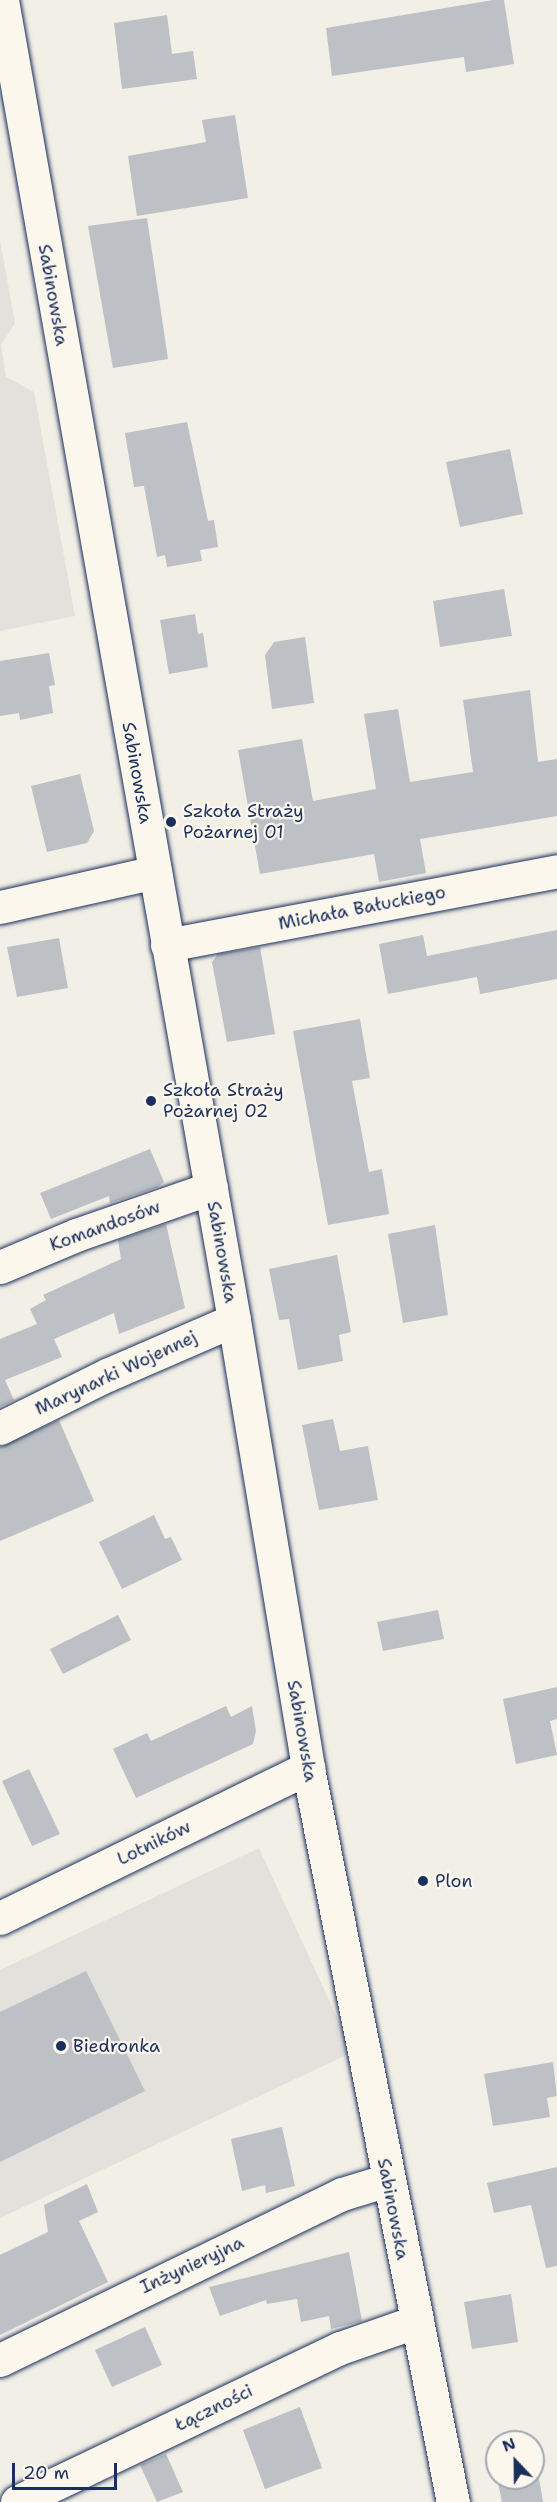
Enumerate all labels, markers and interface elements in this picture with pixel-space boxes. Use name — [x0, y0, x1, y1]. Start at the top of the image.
street label: Sabinowska — [33, 242, 73, 348]
street label: Sabinowska — [117, 720, 157, 826]
place label: Szkoła Straży Pożarnej 01 — [183, 801, 304, 844]
marker: Szkoła Straży Pożarnej 01 — [164, 815, 178, 829]
street label: Michała Bałuckiego — [277, 881, 447, 935]
place label: Szkoła Straży Pożarnej 02 — [163, 1080, 284, 1122]
marker: Szkoła Straży Pożarnej 02 — [144, 1094, 158, 1108]
street label: Komandosów — [47, 1196, 163, 1256]
street label: Sabinowska — [202, 1199, 242, 1305]
street label: Marynarki Wojennej — [32, 1326, 200, 1420]
street label: Sabinowska — [282, 1678, 322, 1784]
street label: Lotników — [114, 1816, 194, 1870]
place label: Plon — [435, 1870, 473, 1892]
marker: Plon — [416, 1874, 430, 1888]
place label: Biedronka — [73, 2035, 160, 2057]
marker: Biedronka — [54, 2039, 68, 2053]
street label: Sabinowska — [373, 2156, 413, 2262]
street label: Inżynieryjna — [137, 2232, 247, 2298]
street label: Łączności — [172, 2380, 256, 2436]
north arrow — [485, 2430, 545, 2490]
text: N — [499, 2433, 519, 2457]
scale bar — [15, 2451, 120, 2489]
text: 20 m — [23, 2461, 69, 2485]

